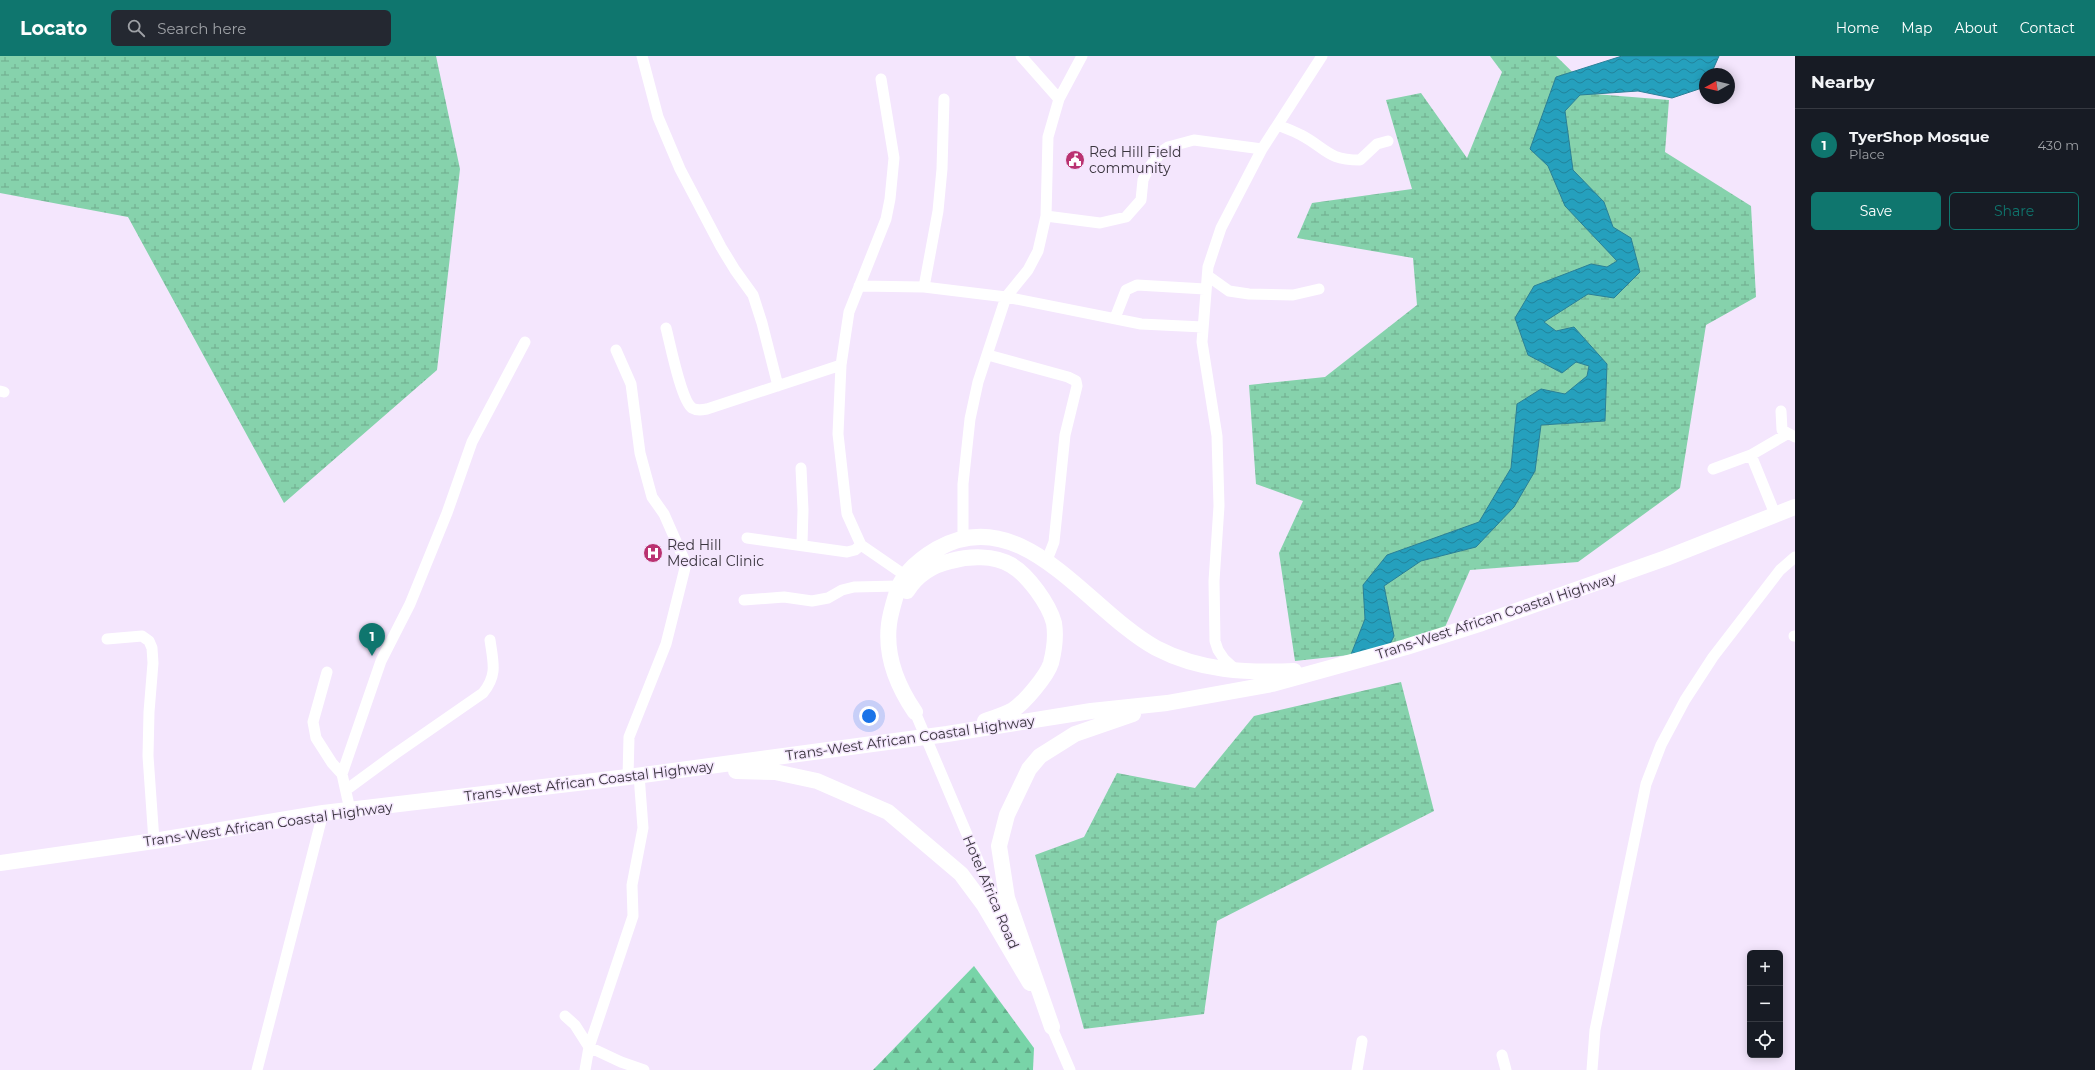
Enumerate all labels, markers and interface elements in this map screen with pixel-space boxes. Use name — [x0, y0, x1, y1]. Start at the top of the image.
search box — [111, 10, 391, 46]
text: Locato — [20, 17, 87, 40]
icon: search — [125, 17, 147, 39]
text: Search here — [157, 19, 246, 38]
text: Home — [1836, 19, 1879, 37]
text: Map — [1901, 19, 1932, 37]
text: About — [1954, 19, 1998, 37]
text: Contact — [2020, 19, 2075, 37]
north arrow — [1699, 68, 1735, 104]
text: Nearby — [1811, 72, 1875, 92]
text: TyerShop Mosque — [1849, 127, 1989, 146]
text: 1 — [1821, 137, 1827, 153]
text: 430 m — [2037, 137, 2079, 153]
place label: Red Hill Field community — [1089, 143, 1181, 177]
text: Place — [1849, 146, 1885, 162]
public building icon: Red Hill Field community — [1064, 149, 1086, 171]
button: Save — [1811, 192, 1941, 230]
button: Share — [1949, 192, 2079, 230]
place label: Red Hill Medical Clinic — [667, 536, 764, 570]
hospital icon: Red Hill Medical Clinic — [642, 542, 664, 564]
street label: Trans-West African Coastal Highway — [1374, 568, 1619, 663]
pin: 1 — [359, 623, 385, 656]
your location — [859, 706, 879, 726]
street label: Trans-West African Coastal Highway — [784, 712, 1036, 764]
street label: Trans-West African Coastal Highway — [463, 757, 715, 805]
street label: Trans-West African Coastal Highway — [142, 798, 394, 850]
street label: Hotel Africa Road — [959, 832, 1023, 952]
map controls — [1747, 950, 1783, 1058]
button: + — [1747, 950, 1783, 986]
button: − — [1747, 986, 1783, 1022]
button: locate — [1747, 1022, 1783, 1058]

